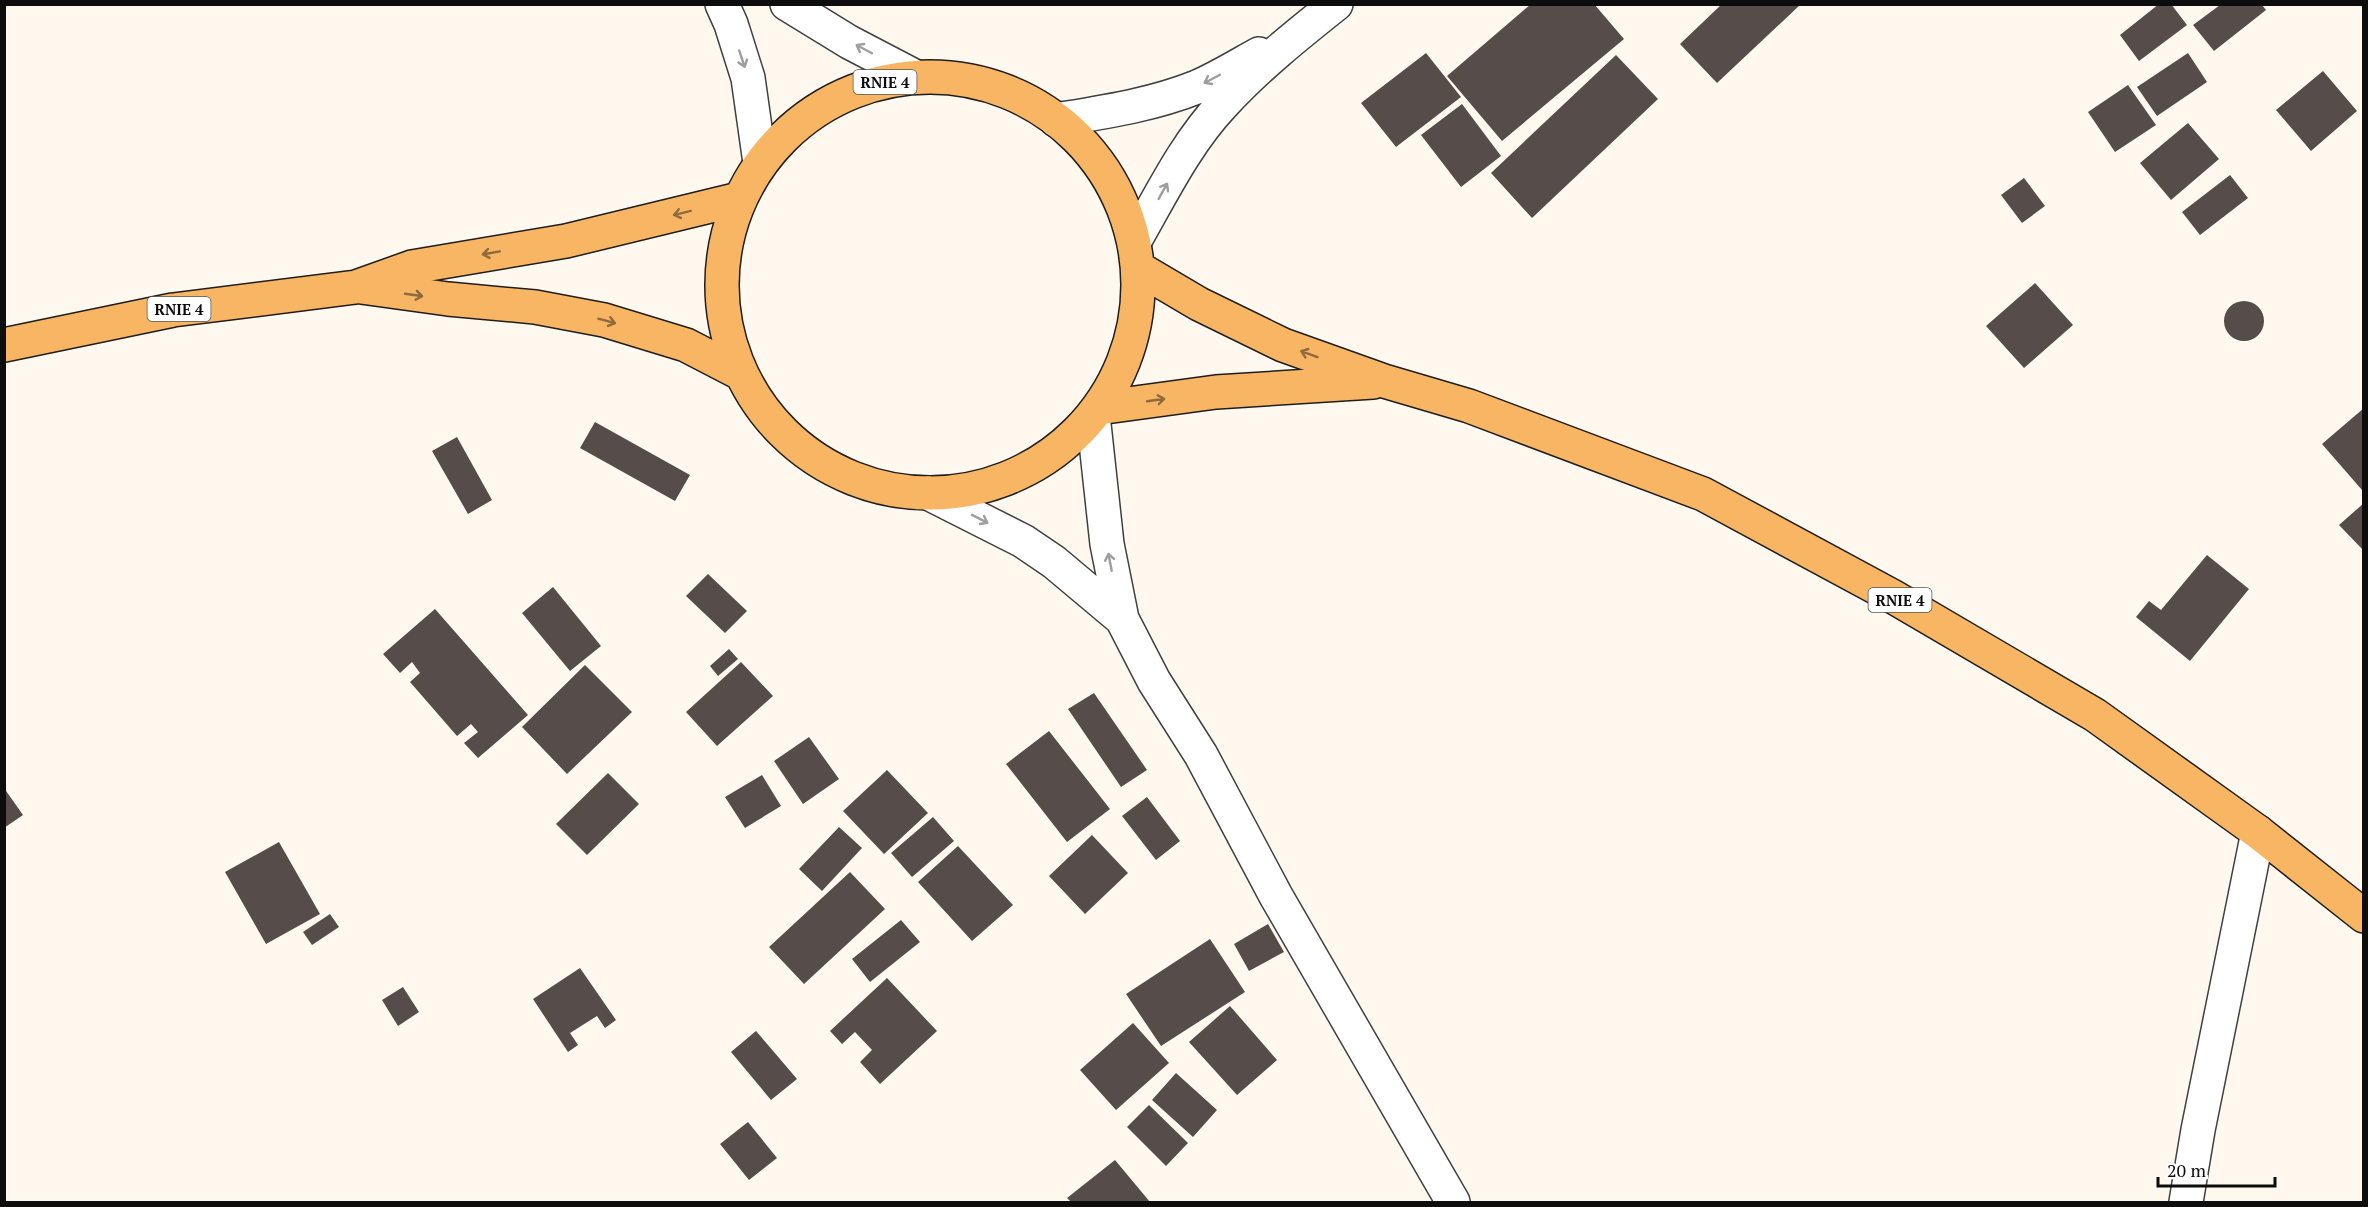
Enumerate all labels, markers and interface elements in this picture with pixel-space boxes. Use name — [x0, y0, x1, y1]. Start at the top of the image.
one-way arrow — [856, 43, 873, 55]
one-way arrow — [737, 49, 748, 68]
road number: RNIE 4 — [854, 70, 916, 94]
one-way arrow — [1204, 73, 1221, 85]
one-way arrow — [1158, 182, 1169, 200]
one-way arrow — [673, 207, 692, 219]
one-way arrow — [482, 248, 502, 259]
one-way arrow — [404, 289, 423, 300]
road number: RNIE 4 — [148, 297, 210, 321]
one-way arrow — [597, 316, 616, 327]
one-way arrow — [1300, 348, 1319, 359]
one-way arrow — [1146, 394, 1166, 405]
one-way arrow — [971, 514, 989, 525]
one-way arrow — [1104, 553, 1115, 572]
road number: RNIE 4 — [1868, 588, 1932, 612]
scale bar — [2158, 1150, 2275, 1188]
text: 20 m — [2167, 1158, 2207, 1182]

